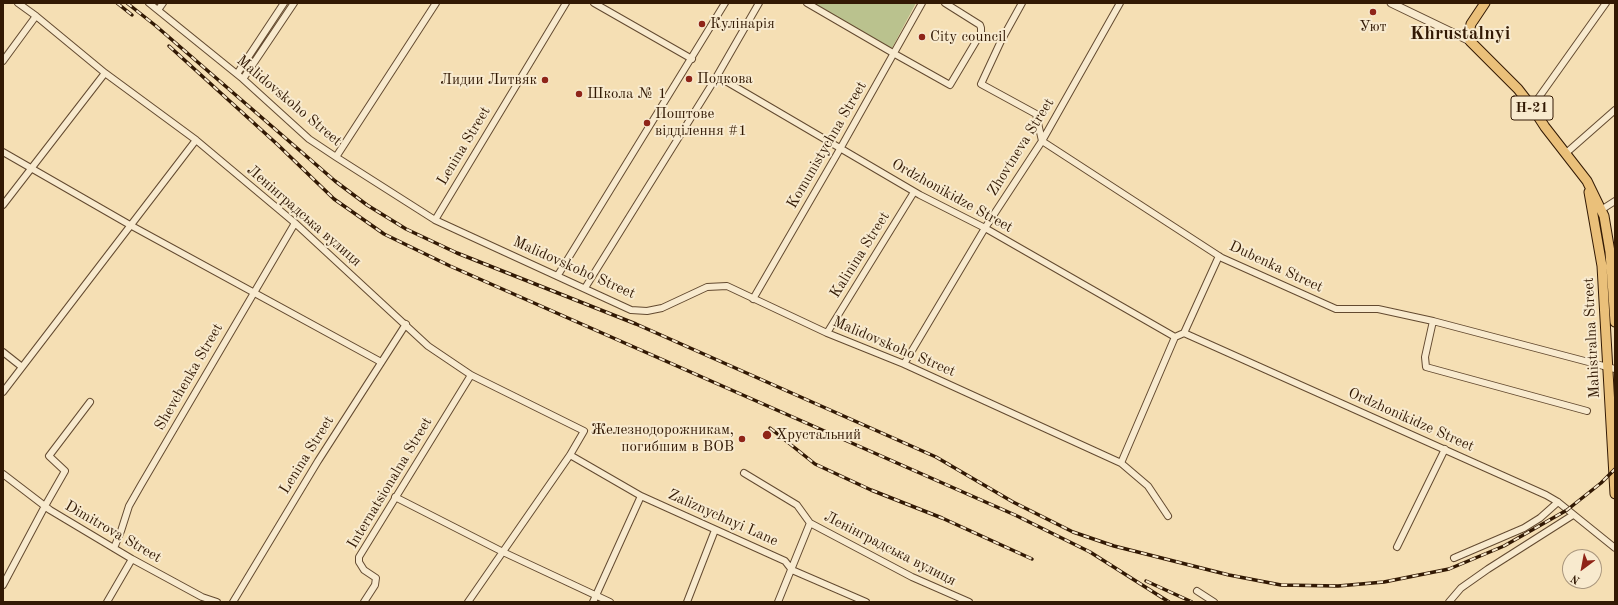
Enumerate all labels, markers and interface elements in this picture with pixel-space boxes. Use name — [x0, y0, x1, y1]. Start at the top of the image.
marker: Уют — [1368, 7, 1378, 17]
place label: Кулінарія — [710, 15, 775, 33]
place label: Уют — [1359, 18, 1387, 36]
marker: Кулінарія — [697, 19, 707, 29]
district label: Khrustalnyi — [1410, 23, 1510, 45]
place label: City council — [930, 28, 1006, 46]
marker: City council — [917, 32, 927, 42]
street label: Malidovskoho Street — [233, 52, 345, 150]
place label: Подкова — [697, 70, 753, 88]
place label: Лидии Литвяк — [440, 71, 537, 89]
marker: Подкова — [684, 74, 694, 84]
marker: Лидии Литвяк — [540, 75, 550, 85]
street label: Komunistychna Street — [783, 78, 871, 212]
place label: Школа № 1 — [587, 85, 667, 103]
marker: Школа № 1 — [574, 89, 584, 99]
street label: Zhovtneva Street — [984, 95, 1058, 199]
road number: Н-21 — [1511, 96, 1553, 120]
street label: Lenina Street — [433, 103, 495, 189]
place label: Поштове відділення #1 — [655, 105, 747, 140]
marker: Поштове відділення #1 — [642, 118, 652, 128]
street label: Ordzhonikidze Street — [888, 155, 1016, 237]
street label: Ленінградська вулиця — [243, 161, 365, 271]
street label: Kalinina Street — [826, 208, 894, 302]
street label: Malidovskoho Street — [510, 233, 638, 303]
street label: Dubenka Street — [1226, 237, 1326, 297]
street label: Mahistralna Street — [1580, 277, 1604, 399]
street label: Malidovskoho Street — [830, 313, 958, 381]
street label: Shevchenka Street — [151, 320, 227, 434]
street label: Ordzhonikidze Street — [1345, 384, 1477, 456]
street label: Lenina Street — [276, 413, 338, 497]
street label: Internatsionalna Street — [344, 414, 436, 552]
place label: Железнодорожникам, погибшим в ВОВ — [591, 421, 734, 456]
place label: Хрустальний — [776, 426, 861, 444]
marker: Хрустальний — [761, 429, 773, 441]
marker: Железнодорожникам, погибшим в ВОВ — [737, 434, 747, 444]
street label: Zaliznychnyi Lane — [665, 486, 781, 550]
street label: Dimitrova Street — [61, 497, 165, 567]
street label: Ленінградська вулиця — [821, 508, 959, 590]
north arrow — [1562, 549, 1602, 589]
text: N — [1569, 572, 1582, 586]

